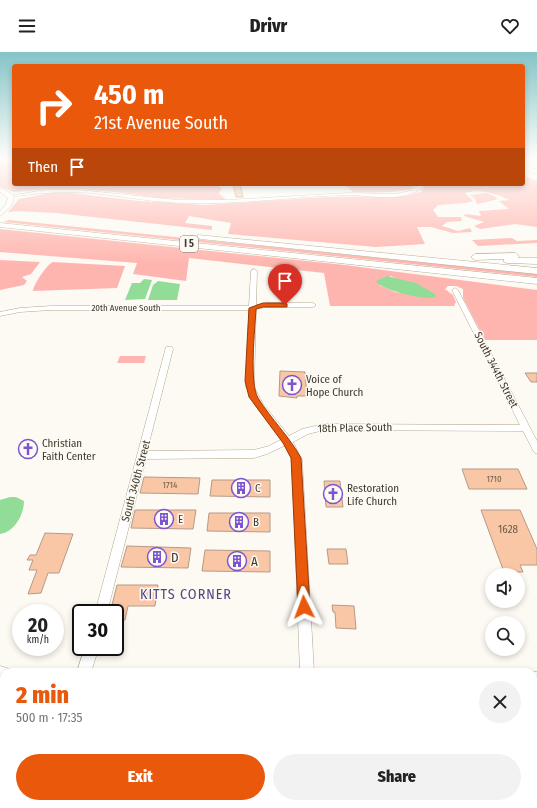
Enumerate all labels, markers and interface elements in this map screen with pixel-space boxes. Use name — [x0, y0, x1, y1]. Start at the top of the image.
icon: menu — [16, 15, 38, 37]
text: Drivr — [250, 15, 287, 37]
icon: heart — [499, 15, 521, 37]
text: 450 m — [94, 78, 164, 111]
icon: right — [28, 80, 80, 132]
text: 21st Avenue South — [94, 112, 228, 134]
icon: arrive — [66, 156, 88, 178]
text: Then — [28, 158, 58, 176]
road number: I 5 — [180, 236, 198, 252]
pin — [268, 264, 302, 305]
icon: arrive — [274, 270, 296, 292]
street label: 20th Avenue South — [91, 303, 161, 313]
street label: South 344th Street — [471, 330, 521, 411]
place label: Voice of Hope Church — [306, 373, 363, 399]
church icon: Voice of Hope Church — [281, 374, 303, 396]
street label: 18th Place South — [318, 421, 392, 435]
place label: Christian Faith Center — [42, 437, 96, 463]
church icon: Christian Faith Center — [17, 438, 39, 460]
street label: South 340th Street — [119, 438, 153, 523]
house number: 1710 — [486, 474, 502, 484]
building icon: C — [230, 477, 252, 499]
house number: 1714 — [163, 480, 178, 490]
place label: C — [255, 482, 261, 495]
place label: Restoration Life Church — [347, 482, 399, 508]
church icon: Restoration Life Church — [322, 483, 344, 505]
building icon: E — [153, 508, 175, 530]
building icon: B — [228, 511, 250, 533]
place label: E — [178, 513, 183, 526]
place label: B — [253, 516, 259, 529]
house number: 1628 — [498, 523, 518, 536]
building icon: D — [146, 546, 168, 568]
place label: D — [171, 550, 179, 565]
building icon: A — [226, 550, 248, 572]
place label: A — [251, 554, 258, 569]
map controls — [485, 568, 525, 656]
button: sound — [485, 568, 525, 608]
district label: KITTS CORNER — [140, 586, 232, 603]
position arrow — [283, 586, 325, 628]
speed limit sign: 30 — [72, 604, 124, 656]
text: 20 — [28, 613, 48, 637]
button: search — [485, 616, 525, 656]
text: km/h — [27, 634, 49, 646]
text: 2 min — [16, 681, 69, 709]
button: close — [479, 681, 521, 723]
text: 500 m · 17:35 — [16, 710, 82, 725]
button: Exit — [16, 754, 265, 800]
button: Share — [273, 754, 521, 800]

